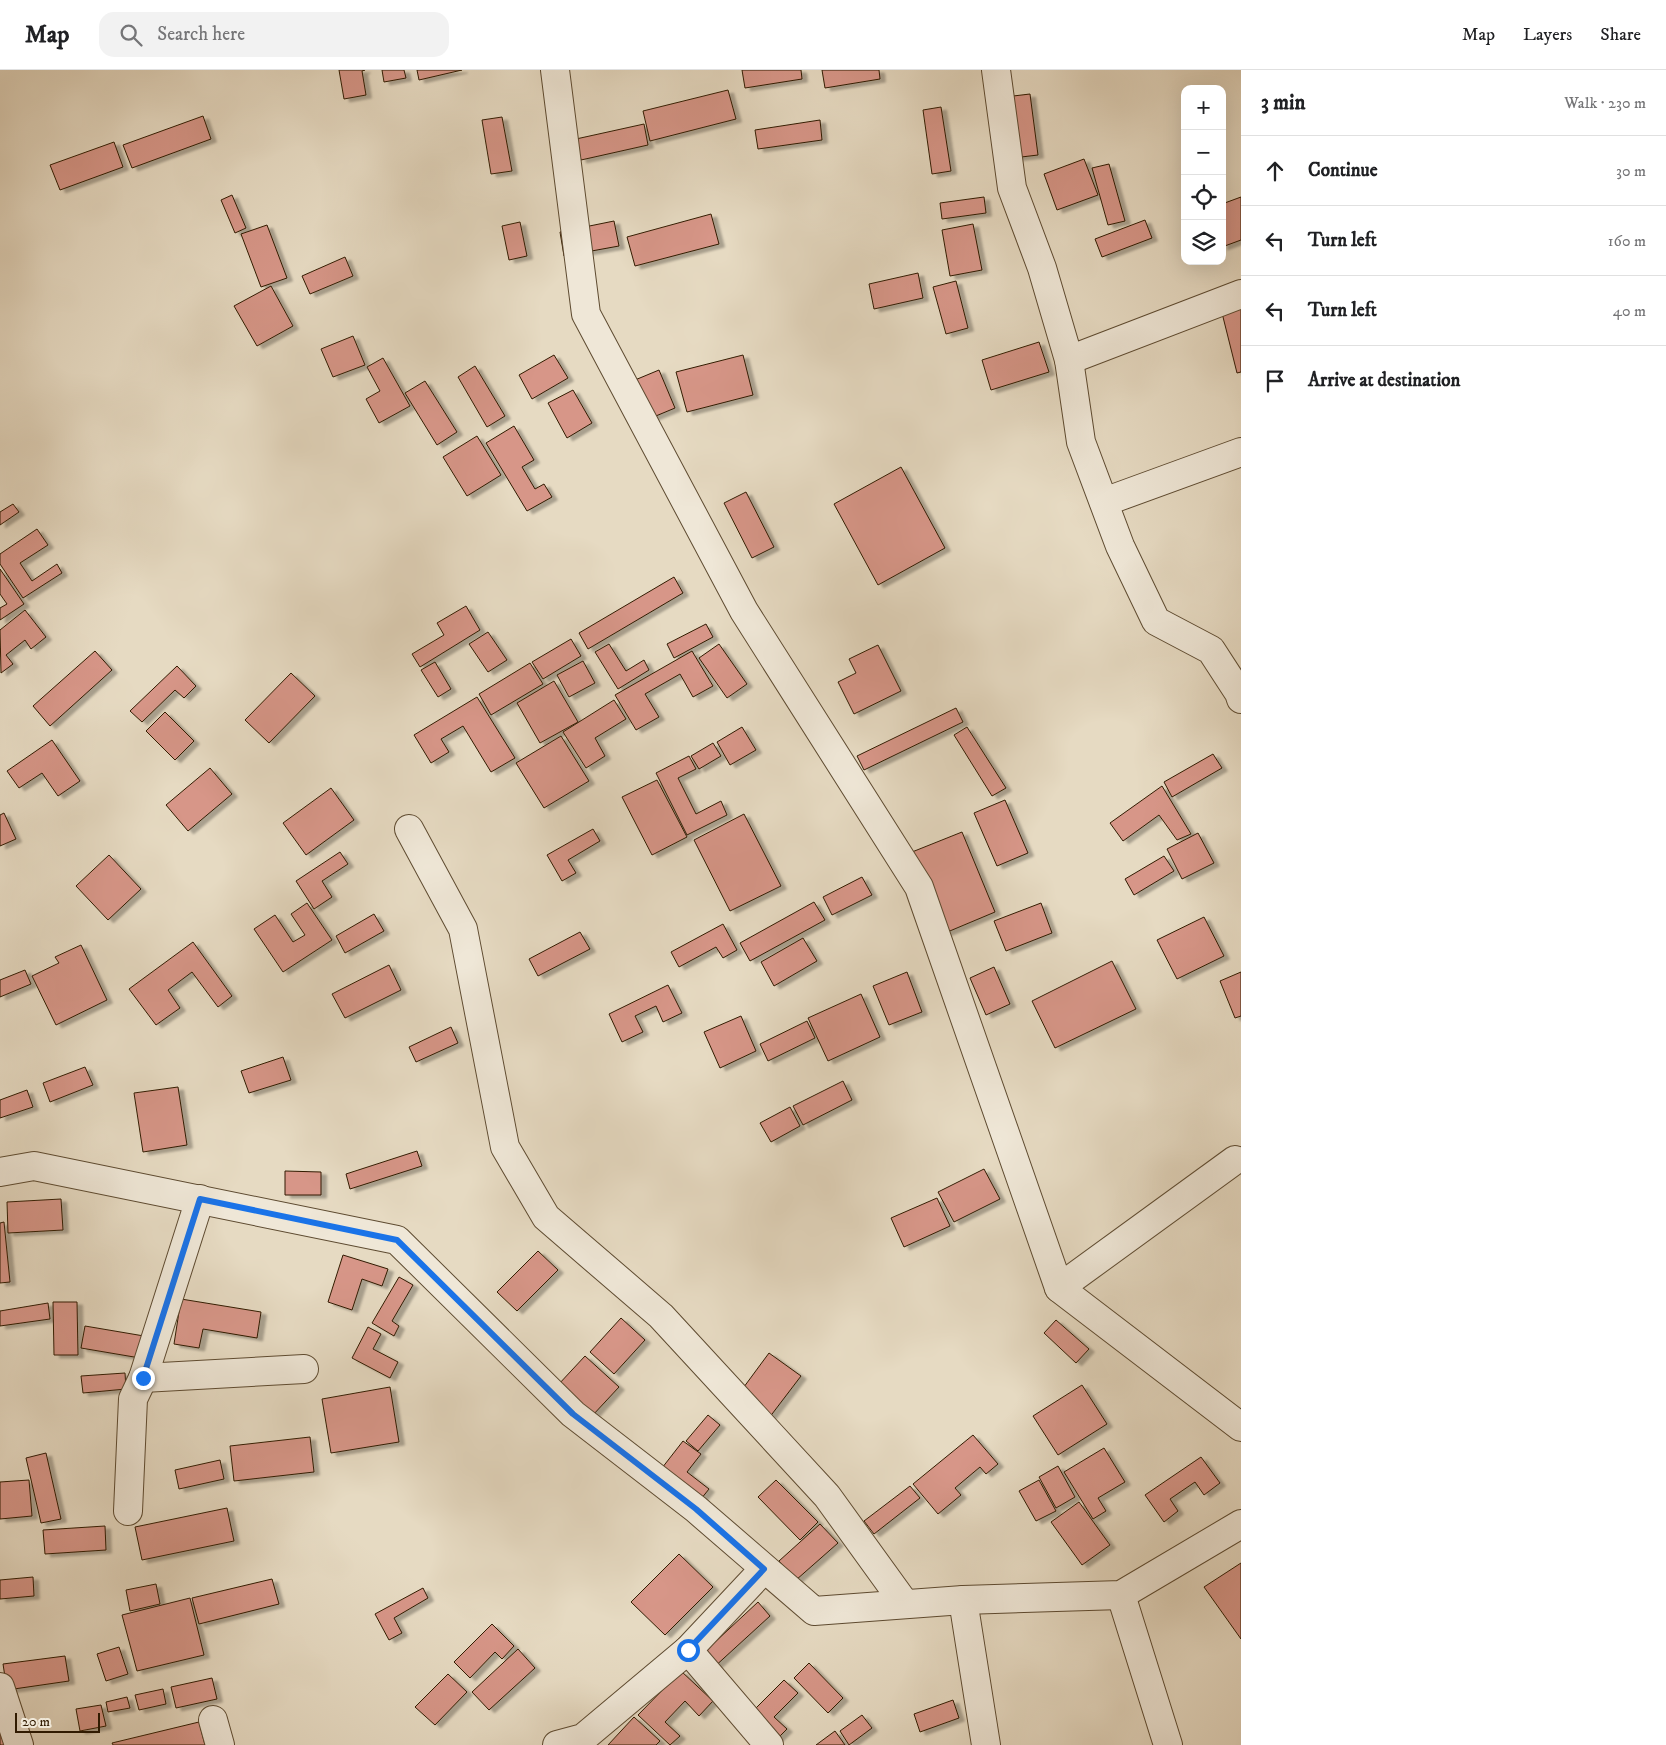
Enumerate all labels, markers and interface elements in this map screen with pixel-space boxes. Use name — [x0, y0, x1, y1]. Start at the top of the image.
search box — [99, 12, 449, 57]
text: Map — [25, 20, 69, 50]
icon: search — [117, 21, 145, 49]
text: Search here — [157, 23, 245, 46]
text: Map — [1462, 24, 1495, 46]
text: Layers — [1523, 24, 1572, 46]
text: Share — [1600, 24, 1641, 46]
map controls — [1181, 85, 1226, 265]
button: + — [1181, 85, 1226, 130]
text: 3 min — [1261, 90, 1306, 116]
text: Walk · 230 m — [1564, 93, 1646, 113]
button: − — [1181, 130, 1226, 175]
icon: ahead — [1261, 157, 1289, 185]
text: Continue — [1308, 159, 1378, 182]
text: 30 m — [1616, 161, 1646, 181]
button: locate — [1181, 175, 1226, 220]
button: layers — [1181, 220, 1226, 265]
icon: left — [1261, 227, 1289, 255]
text: Turn left — [1308, 229, 1377, 252]
text: 160 m — [1608, 231, 1646, 251]
icon: left — [1261, 297, 1289, 325]
text: Turn left — [1308, 299, 1377, 322]
text: 40 m — [1613, 301, 1646, 321]
icon: arrive — [1261, 367, 1289, 395]
text: Arrive at destination — [1308, 369, 1460, 392]
route end — [132, 1367, 155, 1390]
route start — [677, 1639, 700, 1662]
scale bar — [15, 1710, 100, 1733]
text: 20 m — [22, 1713, 50, 1731]

